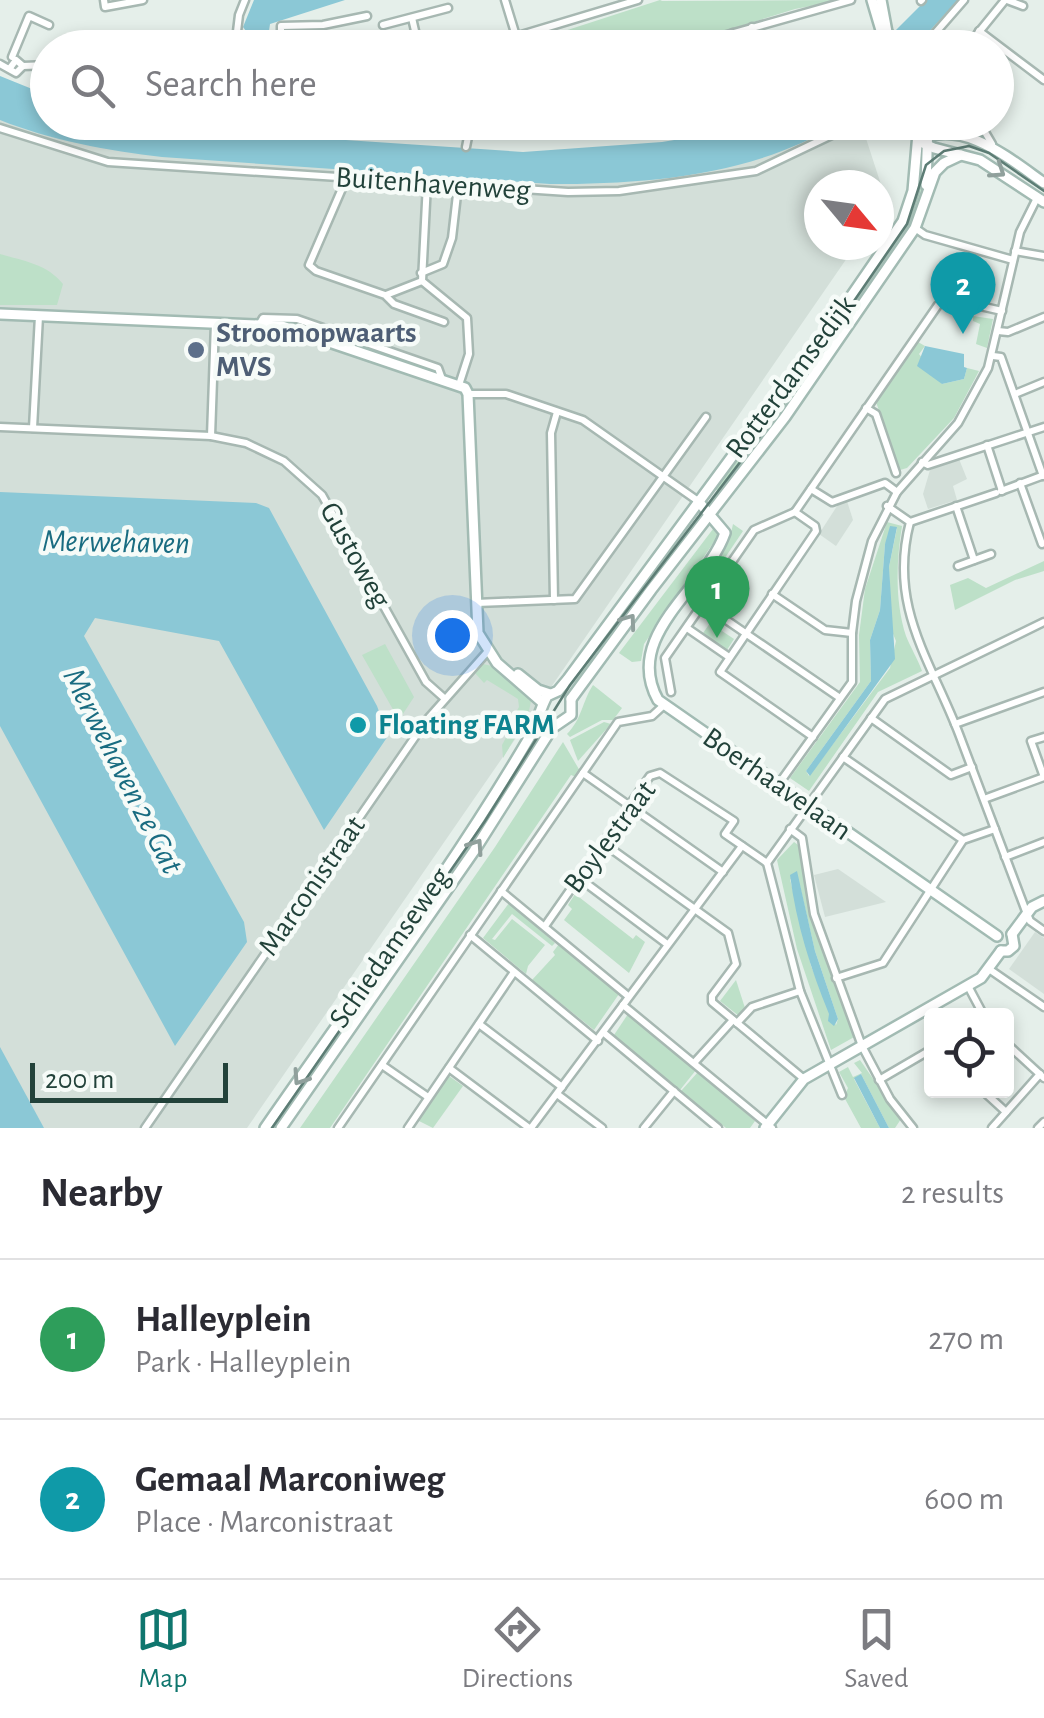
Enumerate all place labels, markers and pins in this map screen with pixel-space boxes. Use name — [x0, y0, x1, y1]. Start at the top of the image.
pin: 2 — [930, 252, 996, 334]
place label: Stroomopwaarts MVS — [216, 318, 417, 382]
marker: Stroomopwaarts MVS — [185, 339, 207, 361]
pin: 1 — [684, 556, 750, 638]
place label: Floating FARM — [378, 710, 555, 740]
marker: Floating FARM — [347, 714, 369, 736]

